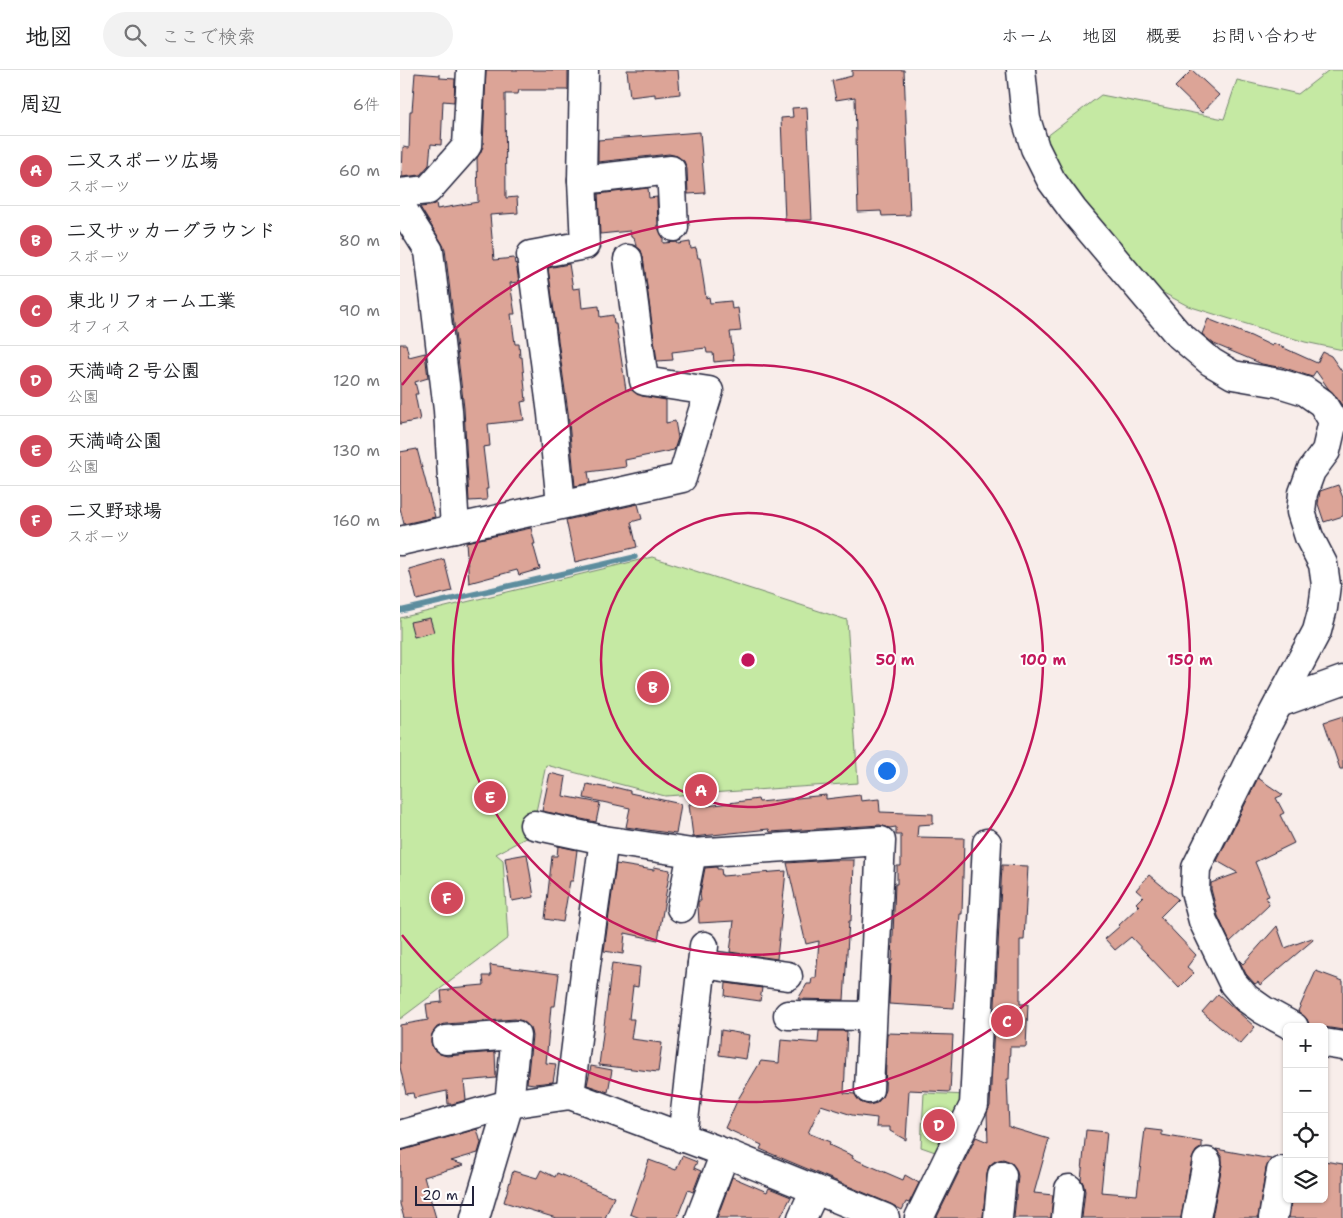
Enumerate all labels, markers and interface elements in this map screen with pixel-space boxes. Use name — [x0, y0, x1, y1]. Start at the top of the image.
search box — [103, 12, 453, 57]
text: 地図 — [25, 21, 73, 53]
icon: search — [121, 21, 149, 49]
text: ここで検索 — [161, 24, 256, 49]
text: ホーム — [1001, 24, 1054, 48]
text: 地図 — [1082, 24, 1118, 48]
text: 概要 — [1146, 24, 1182, 48]
text: お問い合わせ — [1210, 24, 1318, 48]
text: 周辺 — [20, 90, 62, 118]
text: 6件 — [353, 94, 380, 115]
text: 二又スポーツ広場 — [67, 148, 219, 173]
text: A — [30, 160, 42, 181]
text: 60 m — [339, 160, 380, 181]
text: スポーツ — [67, 176, 131, 197]
text: 二又サッカーグラウンド — [67, 218, 276, 243]
text: B — [31, 230, 41, 251]
text: 80 m — [339, 230, 380, 251]
text: スポーツ — [67, 246, 131, 267]
text: 東北リフォーム工業 — [67, 288, 236, 313]
text: C — [31, 300, 41, 321]
text: 90 m — [339, 300, 380, 321]
text: オフィス — [67, 316, 131, 337]
text: 天満崎２号公園 — [67, 358, 200, 383]
text: D — [30, 370, 42, 391]
text: 120 m — [333, 370, 380, 391]
text: 公園 — [67, 386, 99, 407]
text: 天満崎公園 — [67, 428, 162, 453]
text: E — [31, 440, 41, 461]
text: 130 m — [333, 440, 380, 461]
text: 公園 — [67, 456, 99, 477]
text: 二又野球場 — [67, 498, 162, 523]
text: F — [31, 510, 41, 531]
text: 160 m — [333, 510, 380, 531]
text: スポーツ — [67, 526, 131, 547]
text: 50 m — [876, 650, 915, 670]
text: 100 m — [1020, 650, 1066, 670]
text: 150 m — [1167, 650, 1213, 670]
centre of rings — [739, 651, 757, 669]
pin: B — [637, 668, 669, 706]
your location — [874, 758, 900, 784]
pin: A — [685, 771, 717, 809]
pin: E — [474, 778, 506, 816]
pin: F — [431, 879, 463, 917]
pin: C — [991, 1002, 1023, 1040]
map controls — [1283, 1023, 1328, 1203]
button: + — [1283, 1023, 1328, 1068]
button: − — [1283, 1068, 1328, 1113]
pin: D — [923, 1106, 955, 1144]
button: locate — [1283, 1113, 1328, 1158]
button: layers — [1283, 1158, 1328, 1203]
scale bar — [415, 1183, 474, 1206]
text: 20 m — [422, 1186, 458, 1204]

